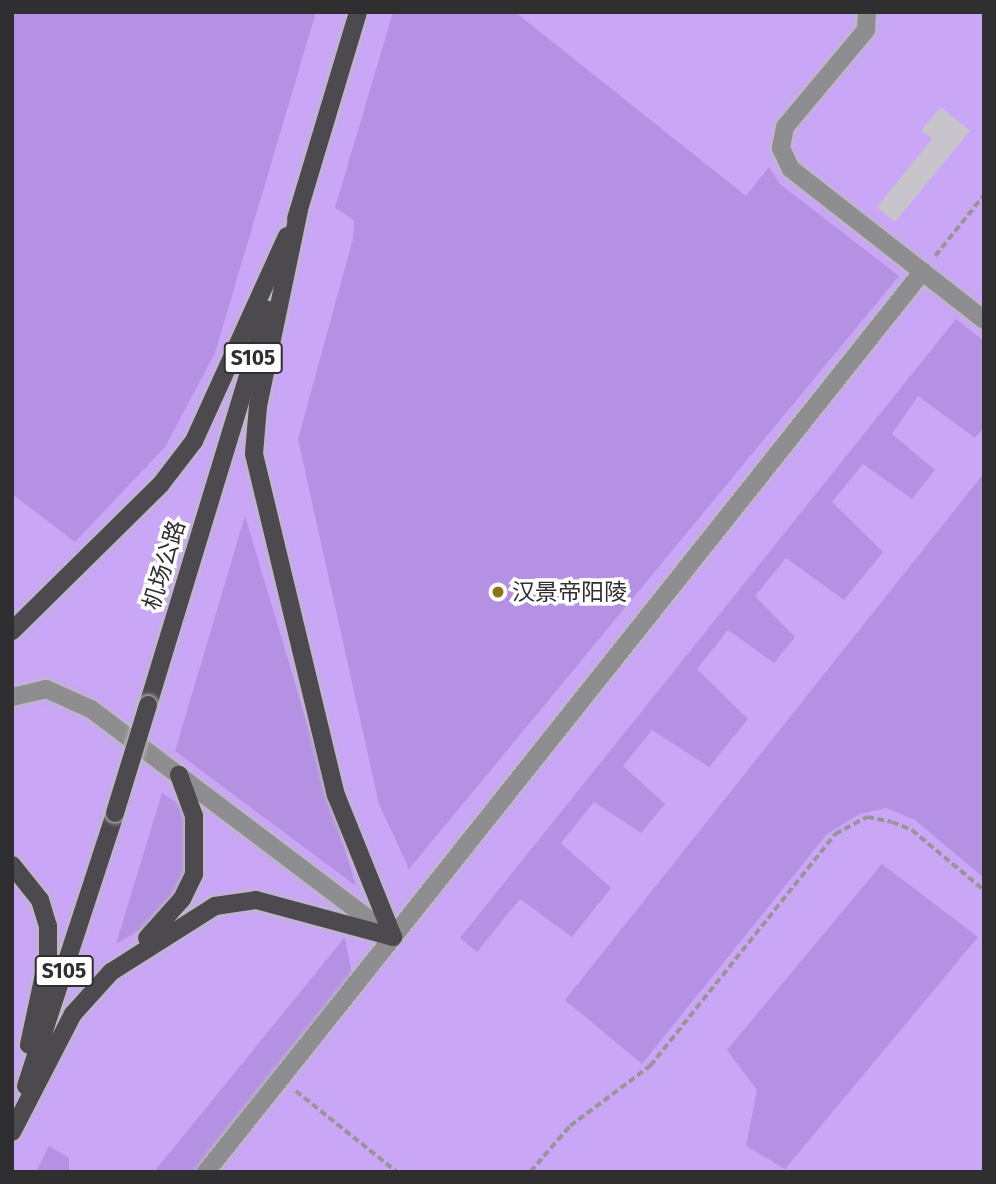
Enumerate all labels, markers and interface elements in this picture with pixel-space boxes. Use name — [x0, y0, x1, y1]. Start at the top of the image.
road number: S105 — [223, 340, 283, 376]
street label: 机场公路 — [137, 517, 191, 613]
place label: 汉景帝阳陵 — [512, 578, 627, 606]
marker: 汉景帝阳陵 — [490, 584, 506, 600]
road number: S105 — [34, 954, 94, 988]

